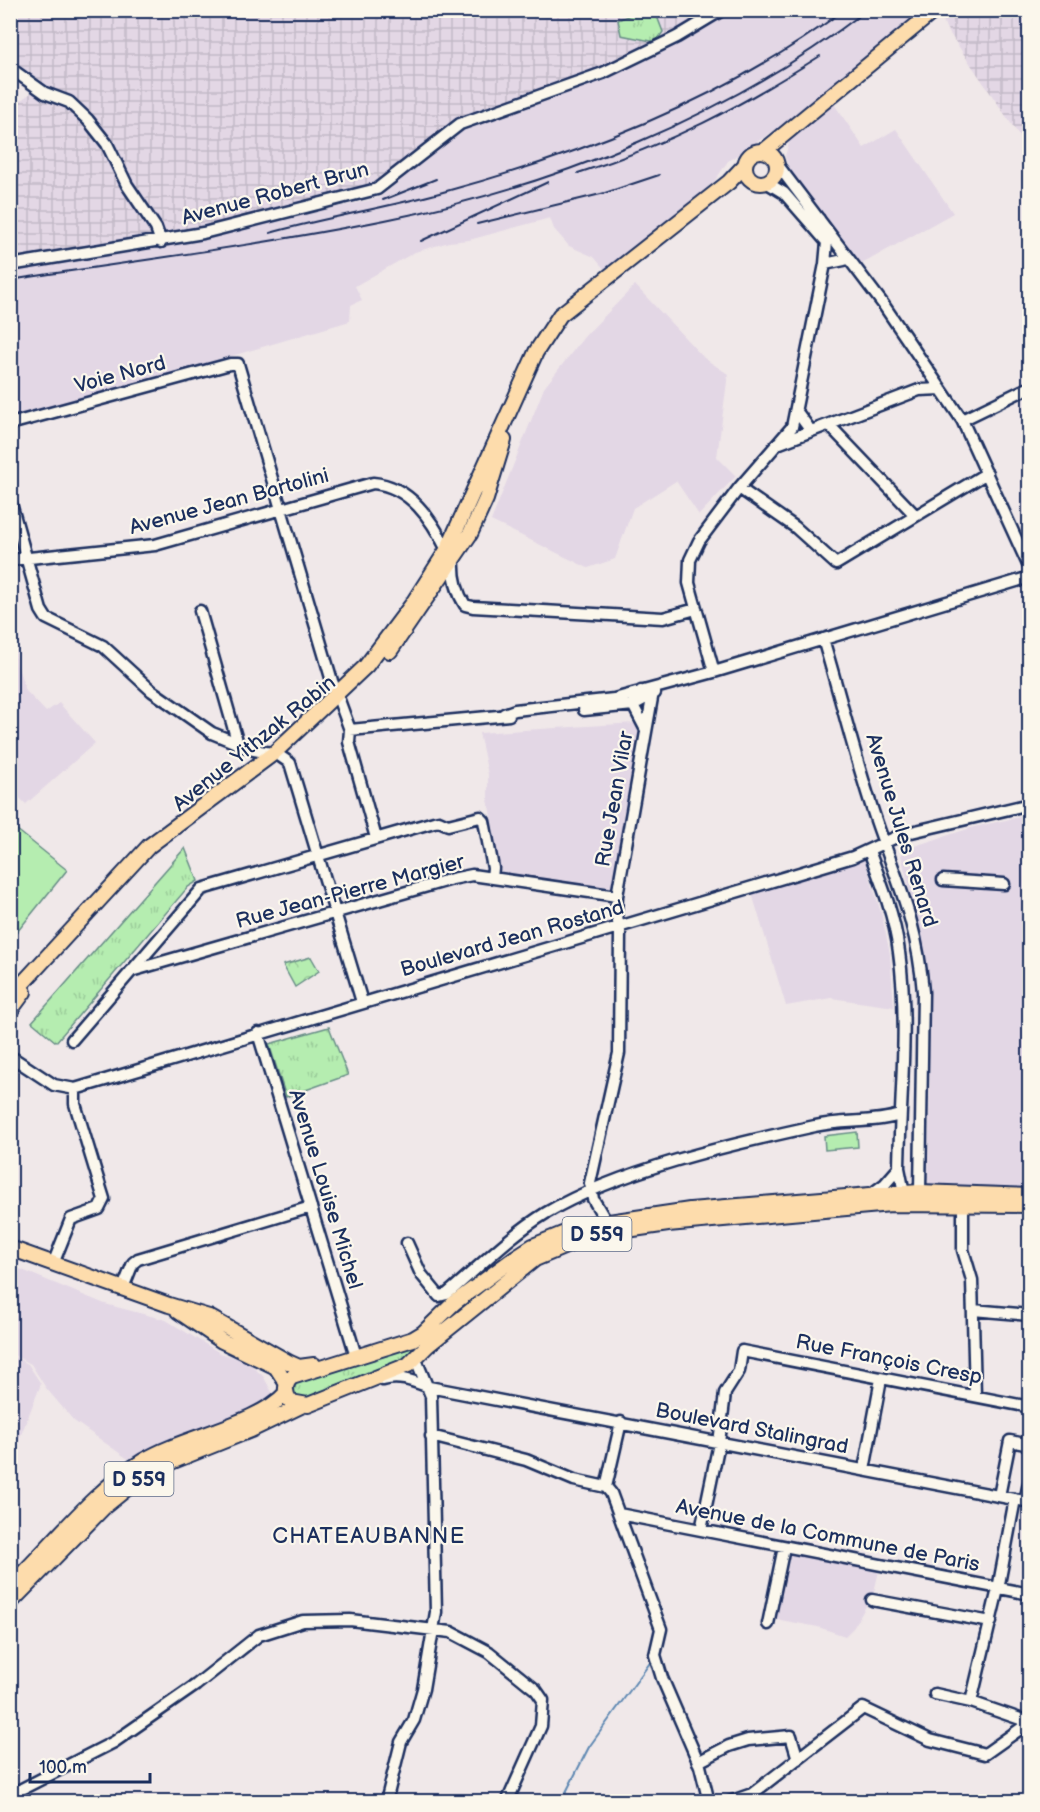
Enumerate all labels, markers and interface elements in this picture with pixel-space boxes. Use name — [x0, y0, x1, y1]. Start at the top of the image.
street label: Avenue Robert Brun — [179, 156, 371, 230]
street label: Voie Nord — [72, 350, 168, 399]
street label: Avenue Jean Bartolini — [127, 463, 332, 540]
street label: Avenue Yithzak Rabin — [168, 670, 341, 817]
street label: Rue Jean Vilar — [590, 729, 639, 869]
street label: Avenue Jules Renard — [860, 730, 943, 930]
street label: Rue Jean-Pierre Margier — [233, 849, 468, 934]
street label: Boulevard Jean Rostand — [397, 895, 627, 982]
street label: Avenue Louise Michel — [283, 1086, 368, 1292]
road number: D 559 — [562, 1217, 632, 1251]
street label: Rue François Cresp — [794, 1329, 984, 1390]
street label: Boulevard Stalingrad — [653, 1398, 850, 1459]
road number: D 559 — [104, 1462, 174, 1496]
street label: Avenue de la Commune de Paris — [674, 1494, 982, 1577]
district label: CHATEAUBANNE — [272, 1523, 466, 1550]
scale bar — [30, 1746, 150, 1784]
text: 100 m — [39, 1757, 87, 1778]

